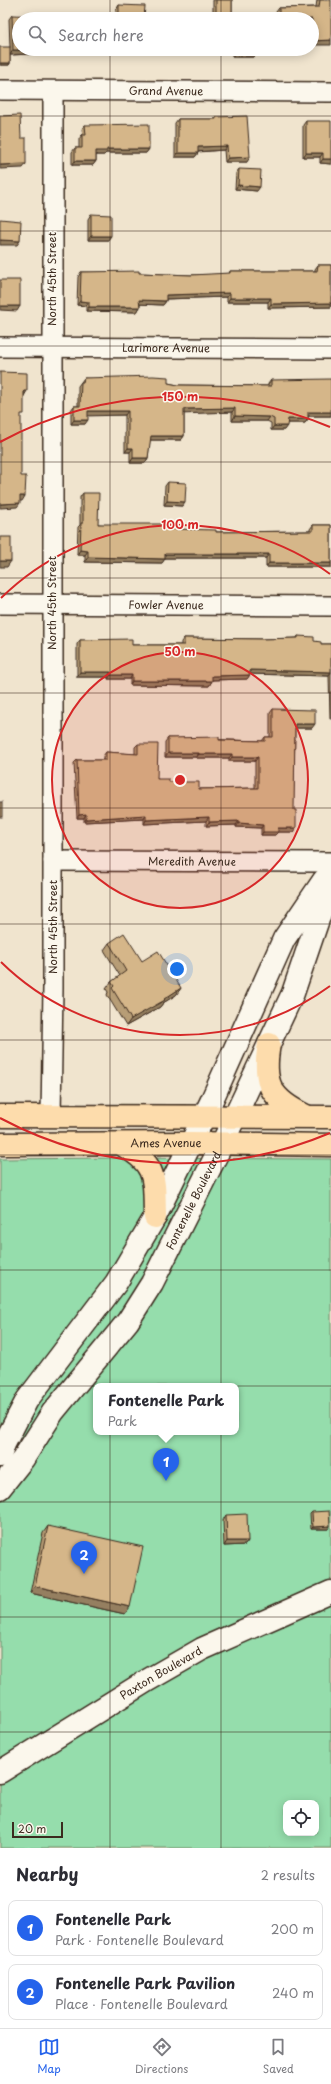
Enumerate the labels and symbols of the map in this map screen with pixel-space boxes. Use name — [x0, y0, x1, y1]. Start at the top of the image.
street label: Grand Avenue — [129, 82, 203, 99]
street label: North 45th Street — [43, 232, 60, 326]
street label: Larimore Avenue — [122, 339, 210, 356]
text: 150 m — [162, 387, 198, 405]
text: 100 m — [161, 515, 199, 533]
street label: North 45th Street — [43, 556, 60, 650]
street label: Fowler Avenue — [128, 596, 204, 613]
text: 50 m — [164, 642, 196, 660]
centre of rings — [173, 773, 187, 787]
street label: Meredith Avenue — [148, 852, 237, 870]
street label: North 45th Street — [44, 880, 61, 974]
your location — [167, 959, 187, 979]
street label: Ames Avenue — [130, 1134, 202, 1151]
street label: Fontenelle Boulevard — [161, 1148, 225, 1253]
pin: 1 — [153, 1448, 179, 1481]
pin: 2 — [71, 1541, 97, 1574]
street label: Paxton Boulevard — [116, 1642, 205, 1704]
scale bar — [12, 1820, 63, 1839]

